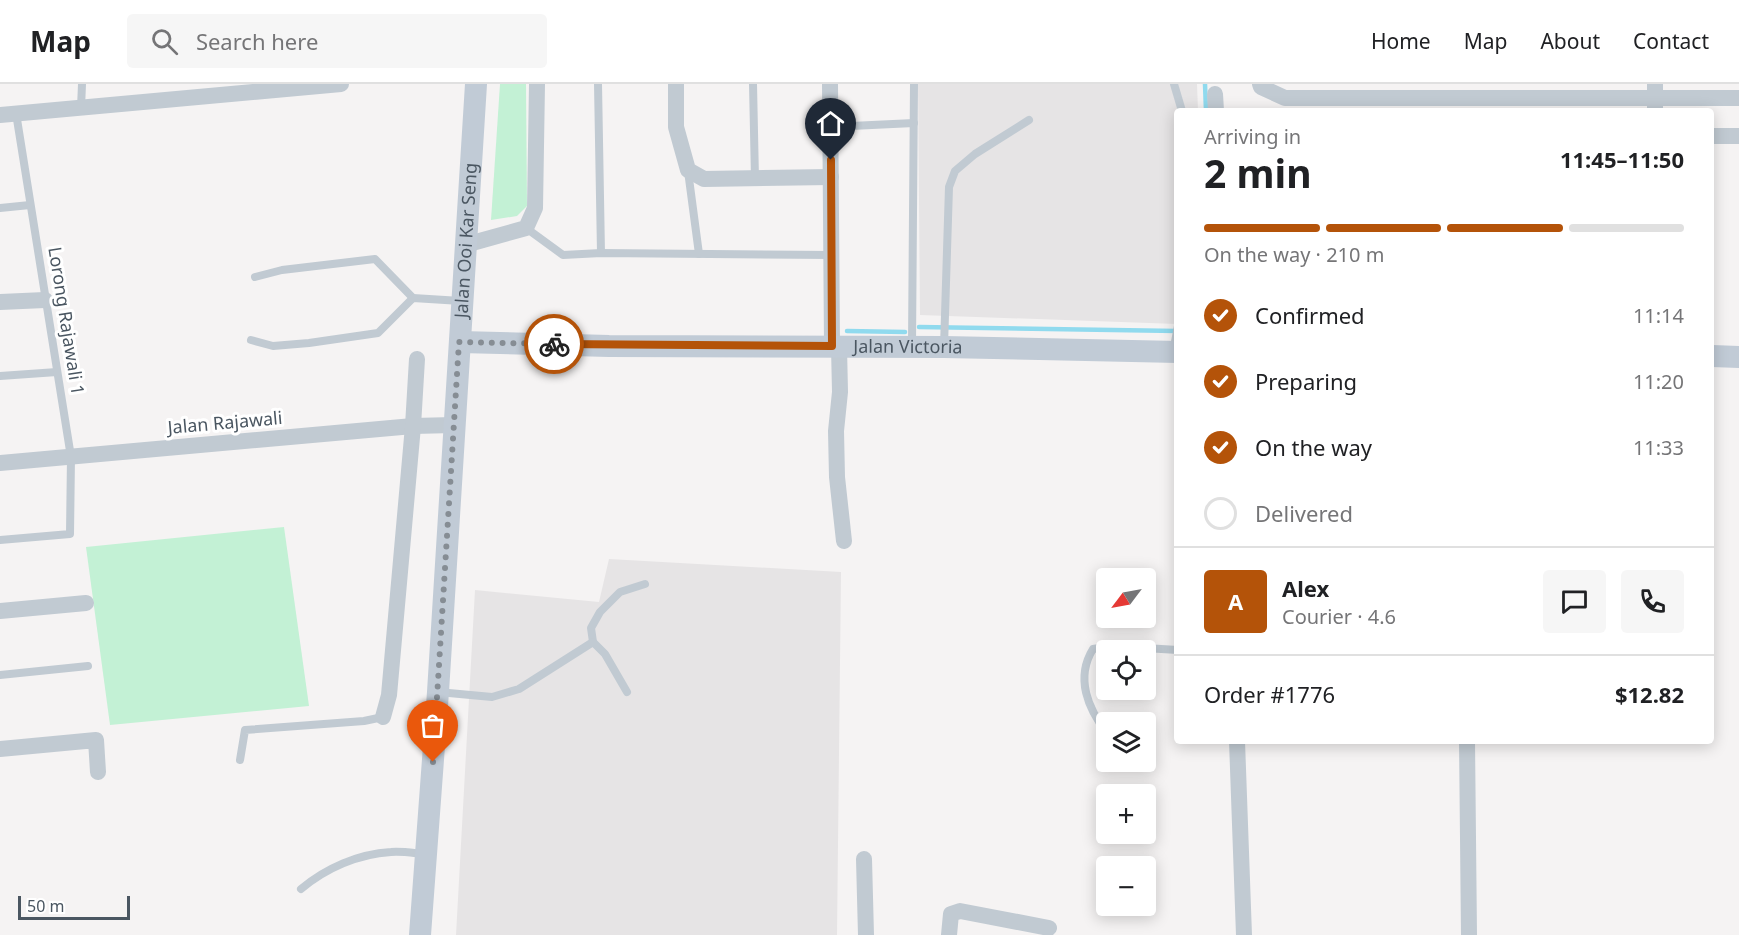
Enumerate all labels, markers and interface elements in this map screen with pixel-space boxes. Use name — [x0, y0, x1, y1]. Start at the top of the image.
search box — [127, 14, 547, 68]
text: Map — [30, 22, 91, 60]
icon: search — [148, 25, 181, 58]
text: Search here — [196, 26, 318, 56]
text: Home — [1371, 27, 1431, 55]
text: Map — [1464, 27, 1507, 55]
text: About — [1540, 27, 1600, 55]
text: Contact — [1633, 27, 1709, 55]
pin — [805, 98, 856, 160]
icon: home — [814, 107, 847, 140]
text: Arriving in — [1204, 123, 1301, 150]
text: 11:45–11:50 — [1560, 144, 1684, 174]
text: 2 min — [1204, 146, 1311, 199]
street label: Jalan Ooi Kar Seng — [448, 162, 482, 321]
text: On the way · 210 m — [1204, 241, 1384, 268]
street label: Lorong Rajawali 1 — [43, 245, 91, 397]
icon: check — [1204, 299, 1237, 332]
text: Confirmed — [1255, 300, 1365, 330]
text: 11:14 — [1633, 302, 1684, 329]
courier — [524, 314, 584, 374]
icon: bike — [538, 328, 571, 361]
street label: Jalan Victoria — [851, 334, 963, 358]
icon: check — [1204, 365, 1237, 398]
text: Preparing — [1255, 366, 1357, 396]
text: 11:20 — [1633, 368, 1684, 395]
street label: Jalan Rajawali — [165, 405, 283, 439]
icon: check — [1204, 431, 1237, 464]
text: On the way — [1255, 432, 1372, 462]
text: 11:33 — [1633, 434, 1684, 461]
text: Delivered — [1255, 498, 1353, 528]
north arrow — [1096, 568, 1156, 628]
map controls — [1096, 568, 1156, 916]
button: chat — [1543, 570, 1606, 633]
button: phone — [1621, 570, 1684, 633]
text: Alex — [1282, 573, 1329, 603]
text: A — [1228, 586, 1243, 616]
text: Courier · 4.6 — [1282, 603, 1396, 630]
button: locate — [1096, 640, 1156, 700]
text: Order #1776 — [1204, 679, 1335, 709]
text: $12.82 — [1615, 679, 1684, 709]
pin — [407, 700, 458, 762]
icon: bag — [416, 709, 449, 742]
button: layers — [1096, 712, 1156, 772]
button: + — [1096, 784, 1156, 844]
button: − — [1096, 856, 1156, 916]
scale bar — [18, 893, 130, 920]
text: 50 m — [27, 895, 64, 917]

